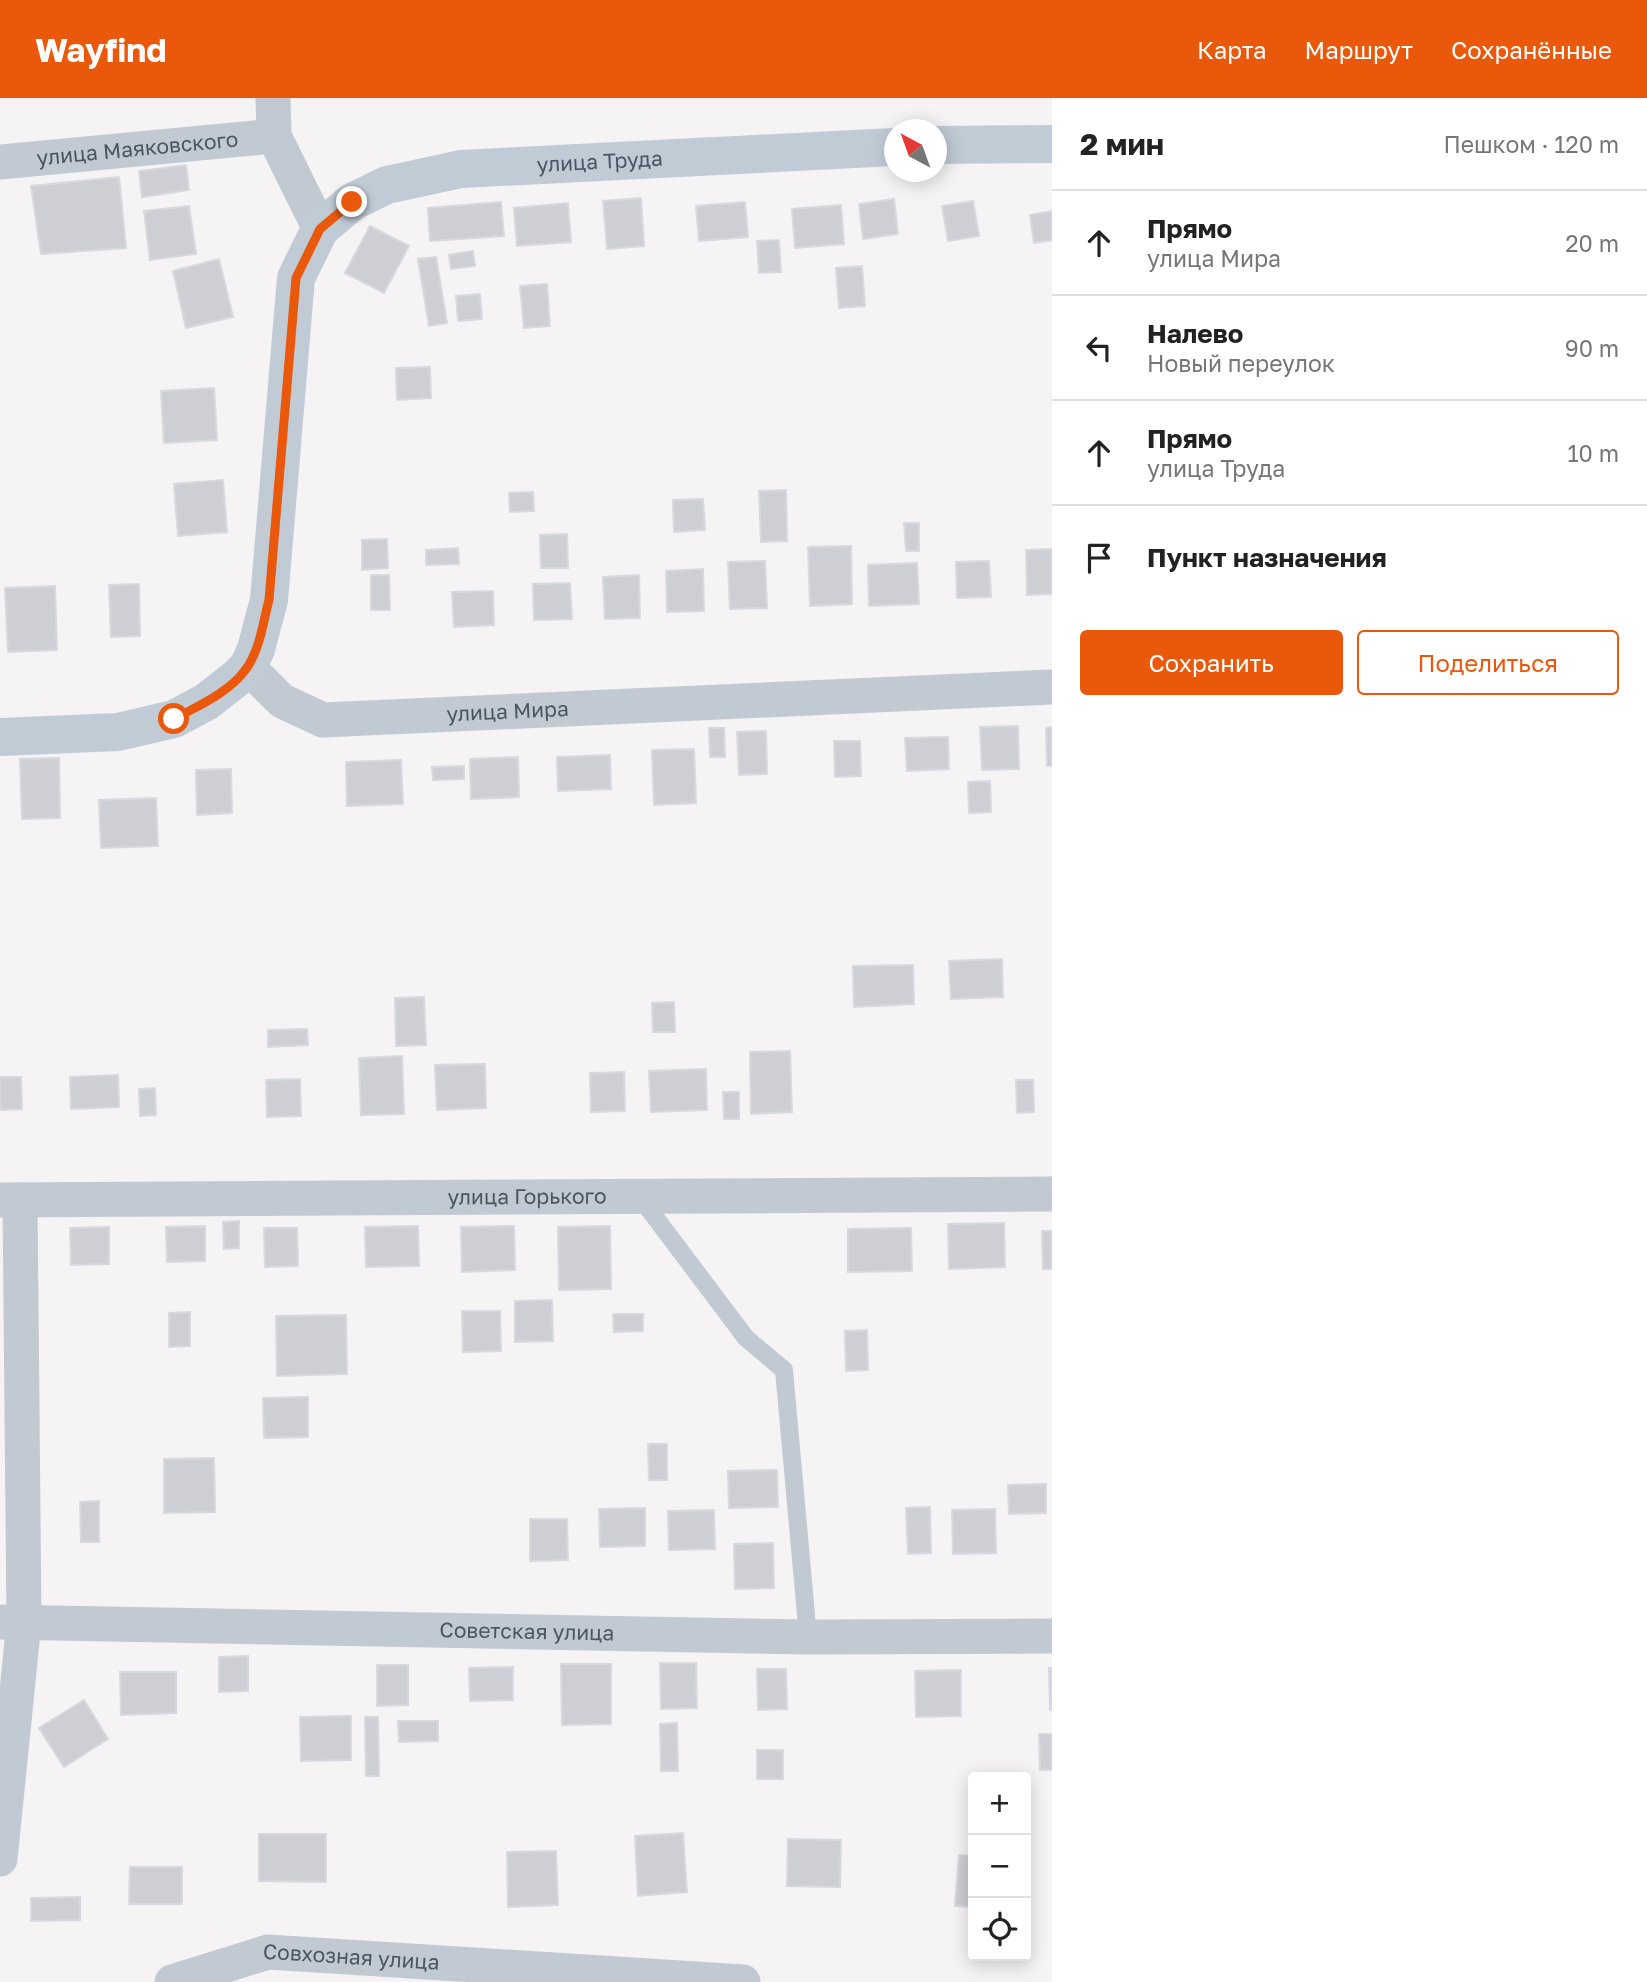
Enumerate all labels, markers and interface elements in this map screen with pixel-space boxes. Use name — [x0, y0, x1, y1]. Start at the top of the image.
text: Wayfind — [35, 30, 166, 69]
text: Карта — [1197, 35, 1267, 64]
text: Маршрут — [1305, 35, 1413, 64]
text: Сохранённые — [1451, 35, 1612, 64]
north arrow — [884, 119, 947, 182]
street label: улица Маяковского — [35, 125, 239, 170]
text: 2 мин — [1080, 126, 1164, 162]
text: Пешком · 120 m — [1443, 130, 1619, 158]
street label: улица Труда — [536, 145, 663, 177]
route end — [336, 186, 367, 217]
text: Прямо — [1147, 213, 1232, 244]
icon: ahead — [1080, 224, 1118, 262]
text: 20 m — [1565, 229, 1619, 257]
text: улица Мира — [1147, 244, 1281, 272]
text: Налево — [1147, 318, 1243, 349]
icon: left — [1080, 329, 1118, 367]
text: 90 m — [1565, 334, 1619, 362]
text: Новый переулок — [1147, 349, 1335, 377]
text: Прямо — [1147, 423, 1232, 454]
icon: ahead — [1080, 434, 1118, 472]
text: 10 m — [1567, 439, 1619, 467]
text: улица Труда — [1147, 454, 1285, 482]
icon: arrive — [1080, 539, 1118, 577]
text: Пункт назначения — [1147, 542, 1387, 573]
button: Сохранить — [1080, 630, 1343, 695]
button: Поделиться — [1357, 630, 1619, 695]
street label: улица Мира — [446, 695, 569, 726]
route start — [158, 703, 189, 734]
street label: улица Горького — [447, 1183, 607, 1209]
street label: Советская улица — [439, 1616, 615, 1645]
map controls — [968, 1772, 1031, 1961]
button: + — [968, 1772, 1031, 1835]
button: − — [968, 1835, 1031, 1898]
button: locate — [968, 1898, 1031, 1961]
street label: Совхозная улица — [262, 1938, 440, 1975]

